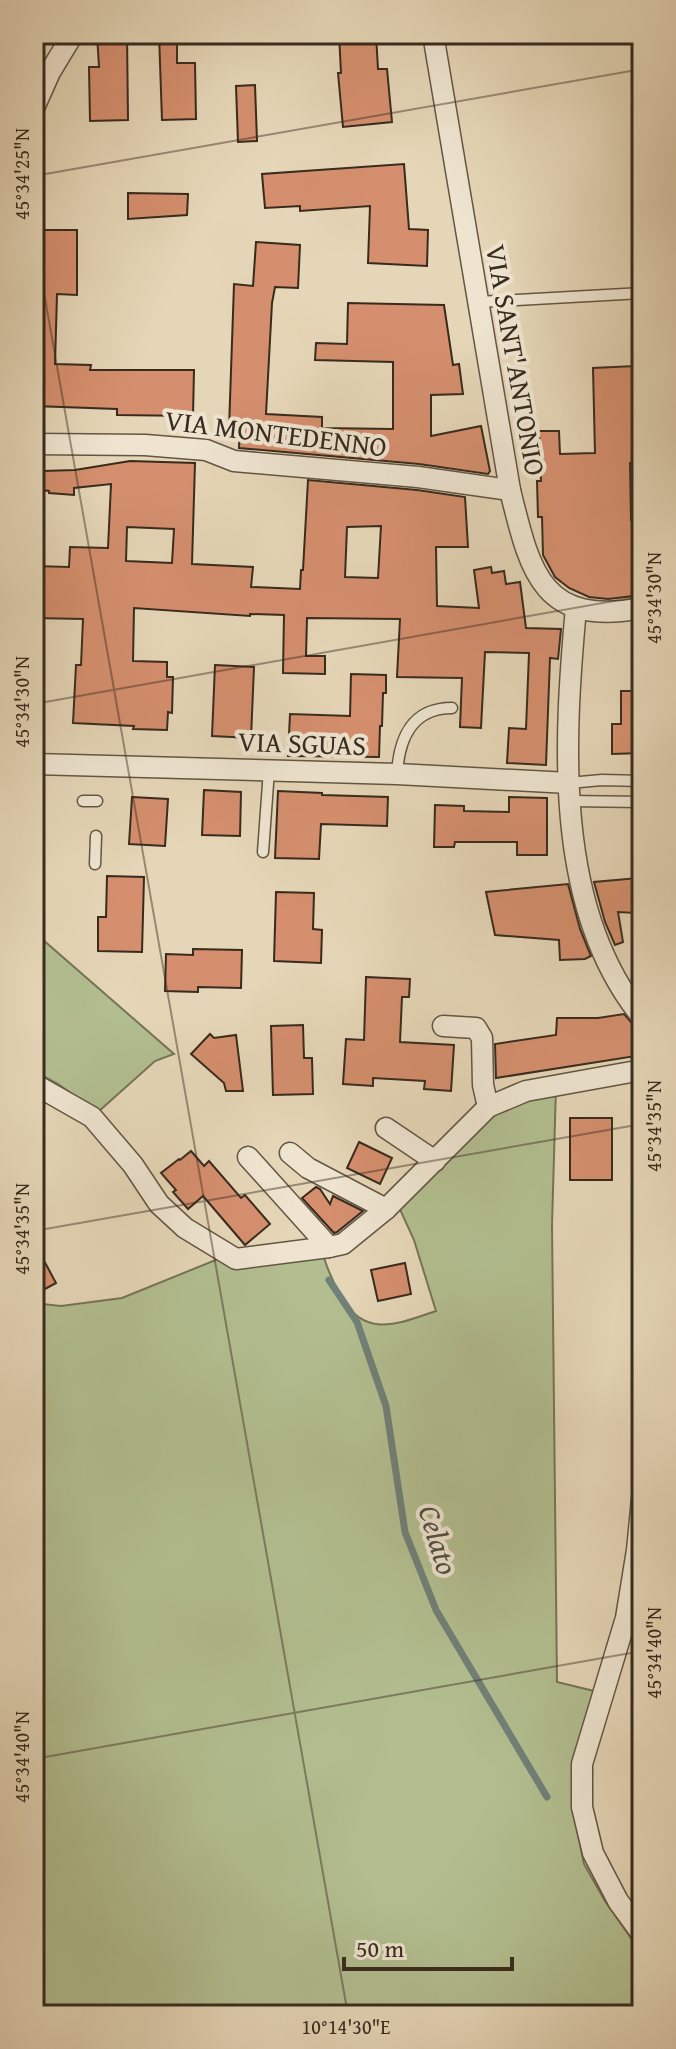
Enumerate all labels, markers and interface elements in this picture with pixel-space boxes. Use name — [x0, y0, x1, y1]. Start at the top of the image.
text: 45°34'25"N — [7, 128, 36, 220]
street label: VIA SANT'ANTONIO — [476, 241, 557, 479]
street label: VIA MONTEDENNO — [163, 399, 389, 466]
text: 45°34'30"N — [639, 552, 668, 644]
text: 45°34'30"N — [7, 656, 36, 748]
street label: VIA SGUAS — [237, 720, 367, 765]
text: 45°34'35"N — [639, 1080, 668, 1172]
text: 45°34'35"N — [7, 1183, 36, 1275]
water label: Celato — [408, 1500, 470, 1580]
text: 45°34'40"N — [639, 1607, 668, 1699]
text: 45°34'40"N — [7, 1711, 36, 1803]
scale bar — [344, 1921, 512, 1971]
text: 50 m — [356, 1931, 404, 1966]
text: 10°14'30"E — [302, 2012, 390, 2041]

